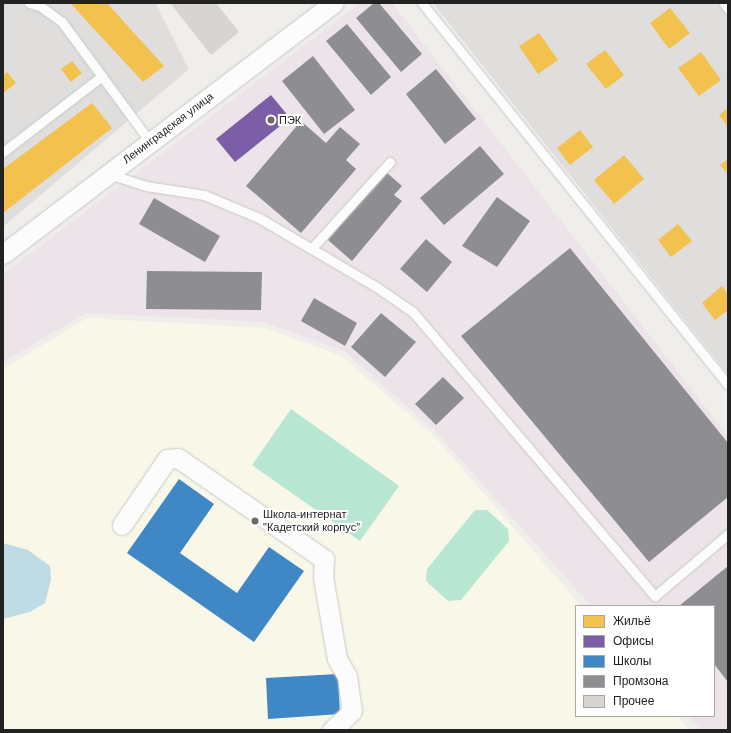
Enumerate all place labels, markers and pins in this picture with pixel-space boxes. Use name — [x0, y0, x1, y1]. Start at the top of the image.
place label: ПЭК — [279, 113, 301, 127]
marker: ПЭК — [266, 115, 276, 125]
place label: Школа-интернат "Кадетский корпус" — [263, 508, 360, 534]
marker: Школа-интернат "Кадетский корпус" — [250, 516, 260, 526]

